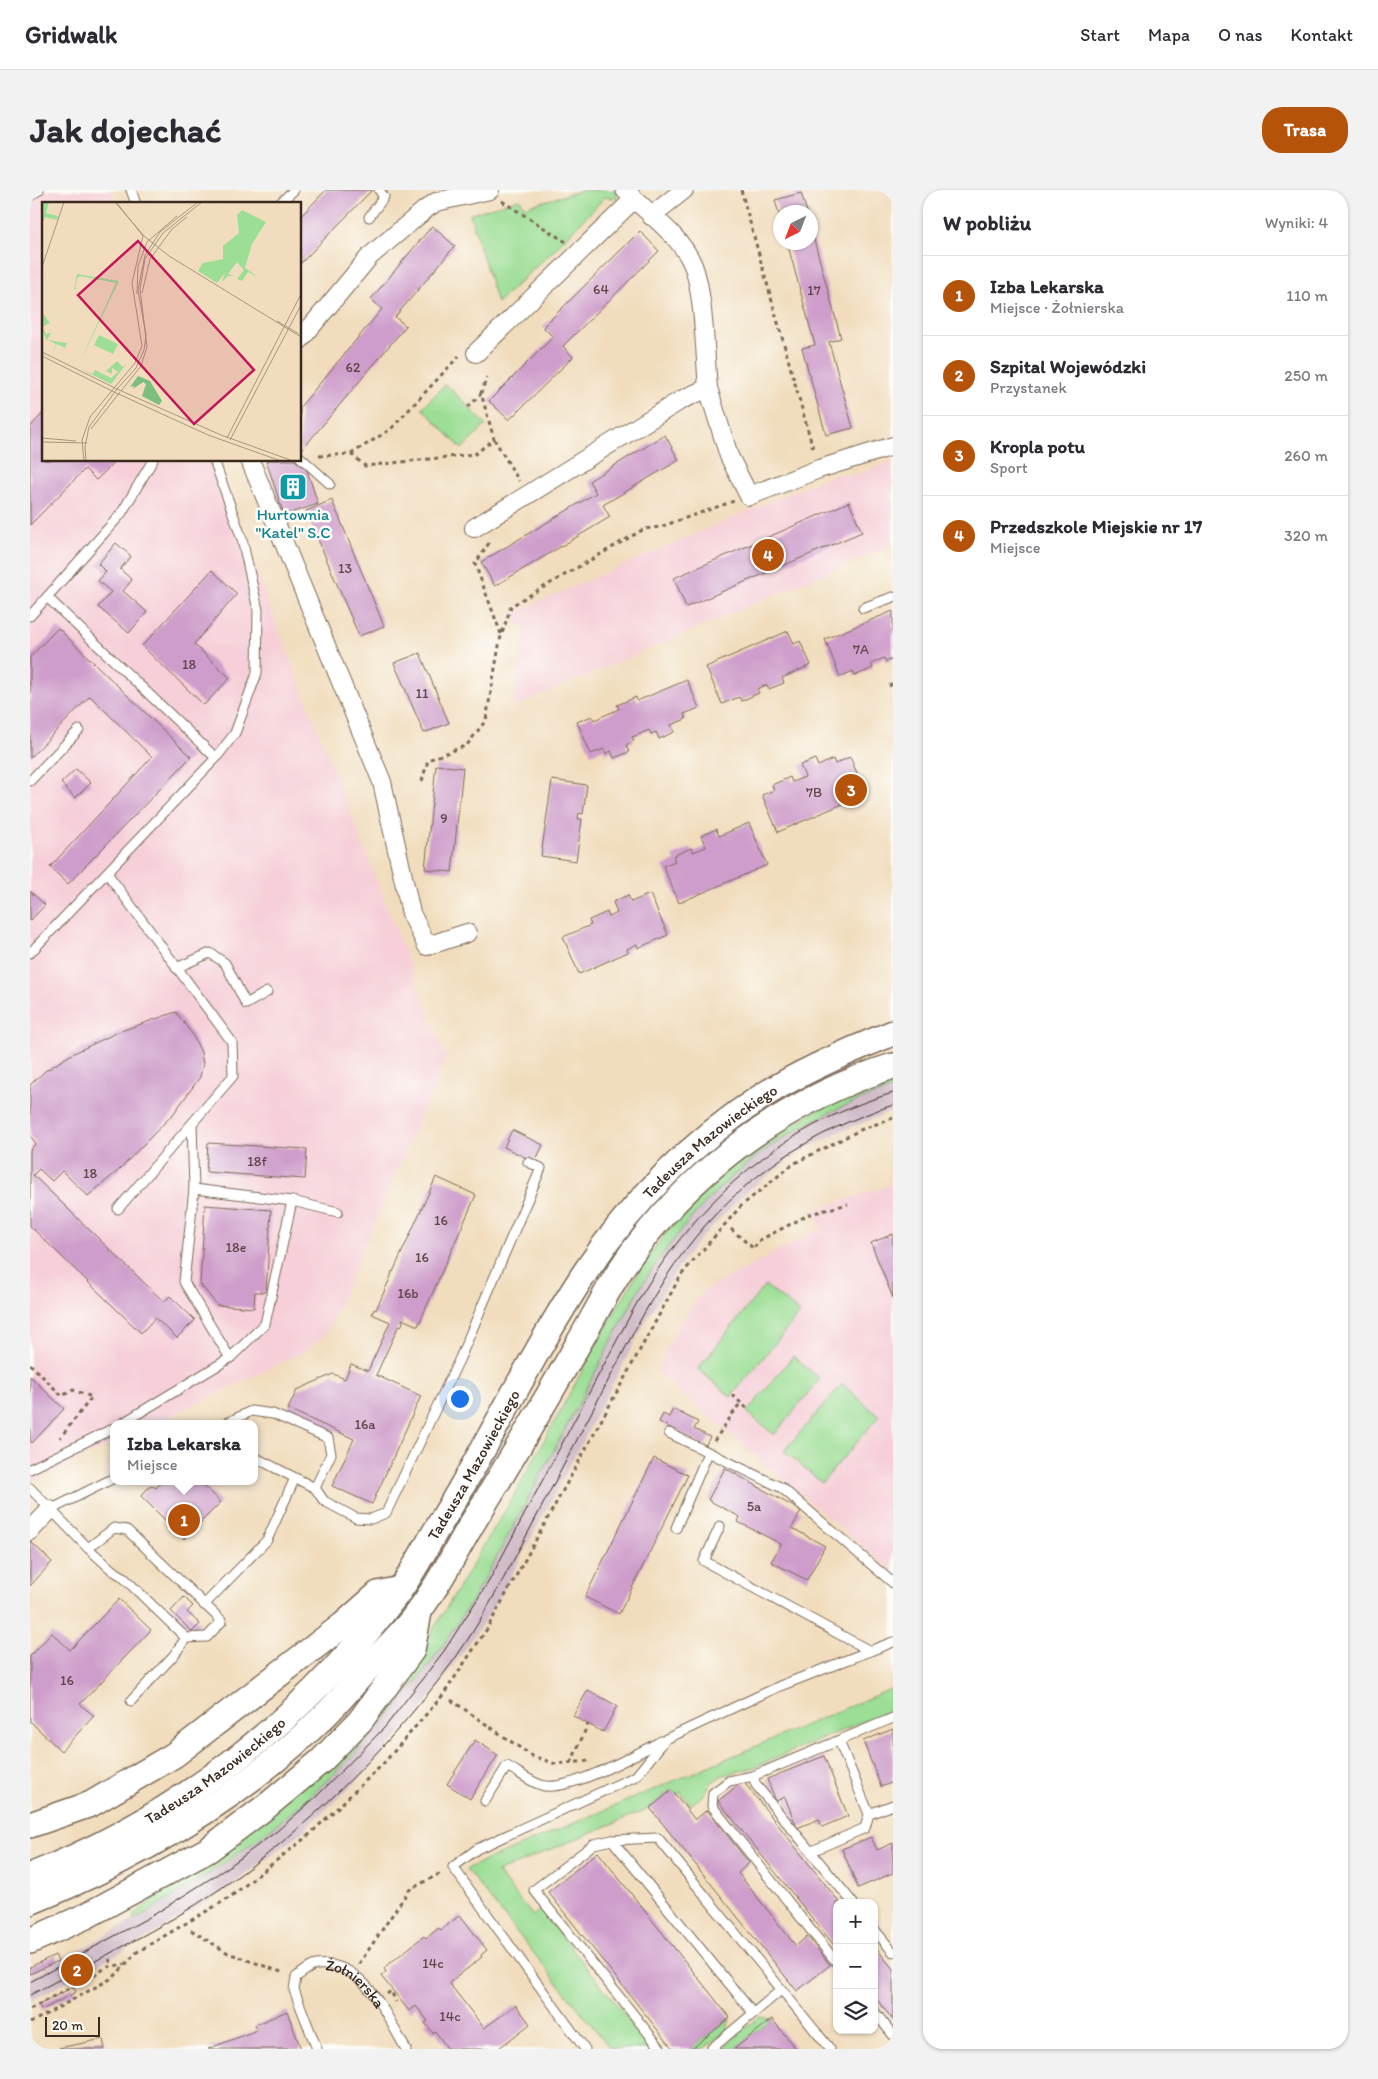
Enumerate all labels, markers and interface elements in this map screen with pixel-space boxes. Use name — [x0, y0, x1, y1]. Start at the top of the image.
text: Gridwalk — [25, 20, 117, 49]
text: Start — [1080, 24, 1120, 46]
text: Mapa — [1148, 24, 1190, 46]
text: O nas — [1218, 24, 1263, 46]
text: Kontakt — [1291, 24, 1353, 46]
button: Trasa — [1262, 107, 1348, 153]
text: Jak dojechać — [30, 109, 222, 151]
inset map — [42, 202, 301, 461]
north arrow — [773, 205, 818, 250]
text: W pobliżu — [943, 210, 1031, 235]
text: Wyniki: 4 — [1265, 213, 1328, 232]
text: Izba Lekarska — [990, 275, 1104, 298]
house number: 64 — [593, 281, 609, 298]
house number: 17 — [807, 282, 821, 299]
text: 1 — [955, 286, 963, 305]
text: 110 m — [1286, 286, 1328, 305]
text: Miejsce · Żołnierska — [990, 298, 1124, 317]
text: Szpital Wojewódzki — [990, 355, 1146, 378]
house number: 62 — [346, 359, 361, 376]
text: 2 — [955, 366, 963, 385]
text: 250 m — [1284, 366, 1328, 385]
text: Przystanek — [990, 378, 1067, 397]
text: Kropla potu — [990, 435, 1085, 458]
text: 3 — [955, 446, 963, 465]
text: 260 m — [1284, 446, 1328, 465]
text: Sport — [990, 458, 1028, 477]
building icon: Hurtownia "Katel" S.C — [278, 472, 308, 502]
place label: Hurtownia "Katel" S.C — [255, 505, 331, 542]
text: Przedszkole Miejskie nr 17 — [990, 515, 1202, 538]
text: 4 — [954, 526, 964, 545]
text: 320 m — [1284, 526, 1328, 545]
pin: 4 — [752, 536, 784, 574]
text: Miejsce — [990, 538, 1041, 557]
house number: 13 — [338, 560, 352, 577]
house number: 7A — [853, 641, 869, 658]
house number: 18 — [182, 656, 196, 673]
house number: 11 — [416, 685, 429, 702]
pin: 3 — [835, 771, 867, 809]
house number: 7B — [806, 784, 822, 801]
house number: 9 — [440, 810, 448, 827]
street label: Tadeusza Mazowieckiego — [639, 1080, 781, 1203]
house number: 18f — [247, 1153, 267, 1170]
house number: 18 — [83, 1165, 97, 1182]
house number: 16 — [434, 1212, 448, 1229]
house number: 18e — [226, 1239, 247, 1256]
house number: 16 — [415, 1249, 429, 1266]
house number: 16b — [397, 1285, 419, 1302]
street label: Tadeusza Mazowieckiego — [423, 1386, 524, 1544]
your location — [447, 1386, 473, 1412]
house number: 16a — [354, 1416, 376, 1433]
popup — [110, 1420, 258, 1485]
text: Izba Lekarska — [127, 1432, 241, 1455]
text: Miejsce — [127, 1455, 178, 1474]
house number: 5a — [747, 1498, 762, 1515]
pin: 1 — [168, 1501, 200, 1539]
house number: 16 — [60, 1672, 74, 1689]
street label: Tadeusza Mazowieckiego — [141, 1713, 290, 1828]
map controls — [833, 1899, 878, 2034]
button: + — [833, 1899, 878, 1944]
button: − — [833, 1944, 878, 1989]
pin: 2 — [61, 1951, 93, 1989]
street label: Żołnierska — [324, 1955, 389, 2012]
house number: 14c — [422, 1955, 444, 1972]
button: layers — [833, 1989, 878, 2034]
house number: 14c — [439, 2008, 461, 2025]
scale bar — [45, 2014, 100, 2037]
text: 20 m — [52, 2017, 83, 2034]

